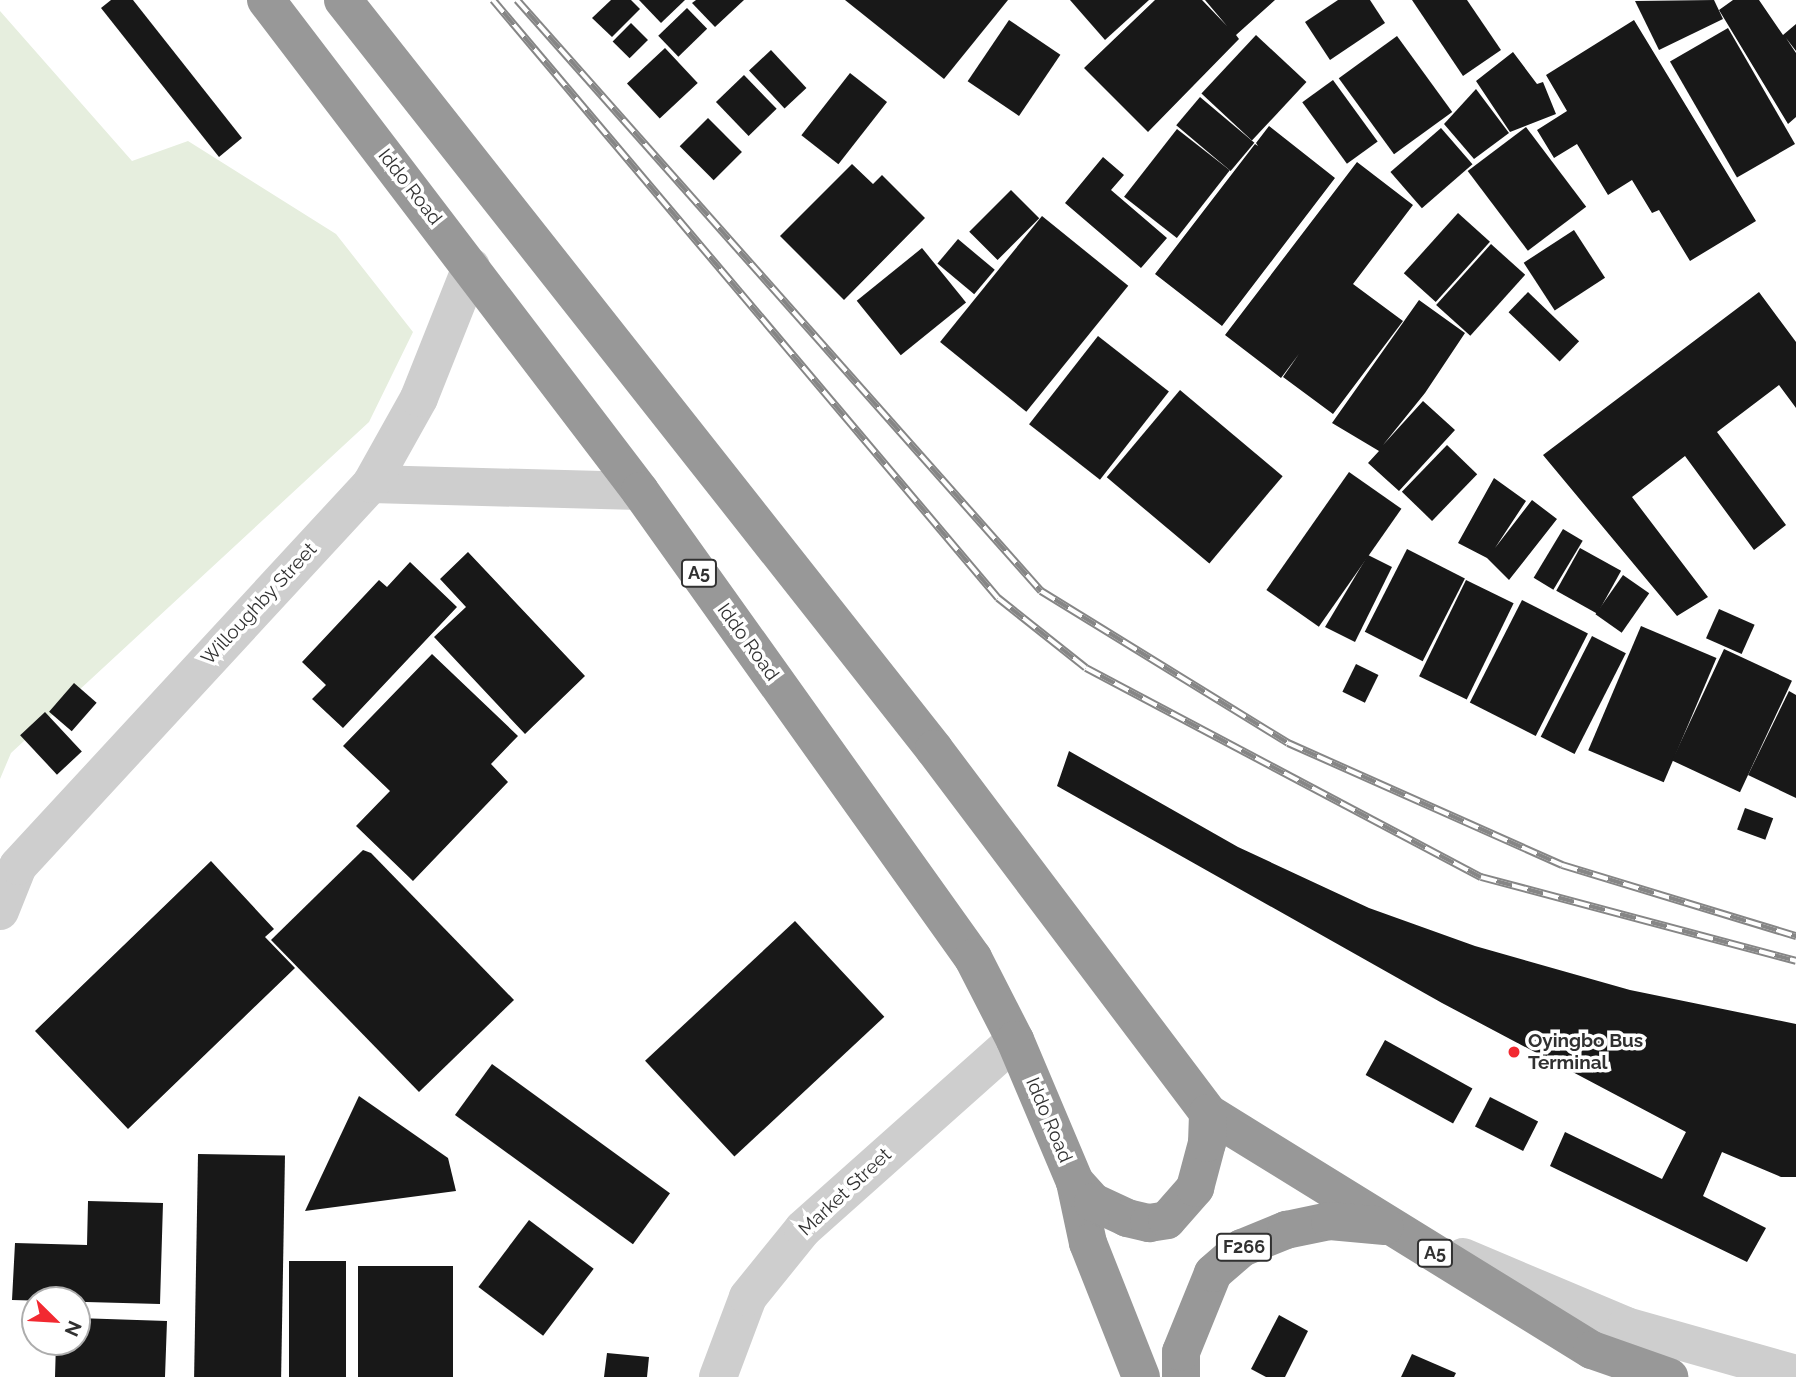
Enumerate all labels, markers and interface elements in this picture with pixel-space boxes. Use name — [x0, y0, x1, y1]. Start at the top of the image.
street label: Iddo Road — [373, 145, 447, 229]
street label: Willoughby Street — [196, 538, 322, 670]
road number: A5 — [680, 558, 718, 588]
street label: Iddo Road — [712, 599, 784, 685]
place label: Oyingbo Bus Terminal — [1528, 1030, 1643, 1074]
marker: Oyingbo Bus Terminal — [1506, 1044, 1522, 1060]
street label: Iddo Road — [1021, 1074, 1077, 1166]
street label: Market Street — [794, 1143, 896, 1241]
road number: F266 — [1214, 1232, 1274, 1262]
road number: A5 — [1416, 1238, 1454, 1268]
north arrow — [21, 1286, 91, 1356]
text: N — [60, 1318, 86, 1340]

